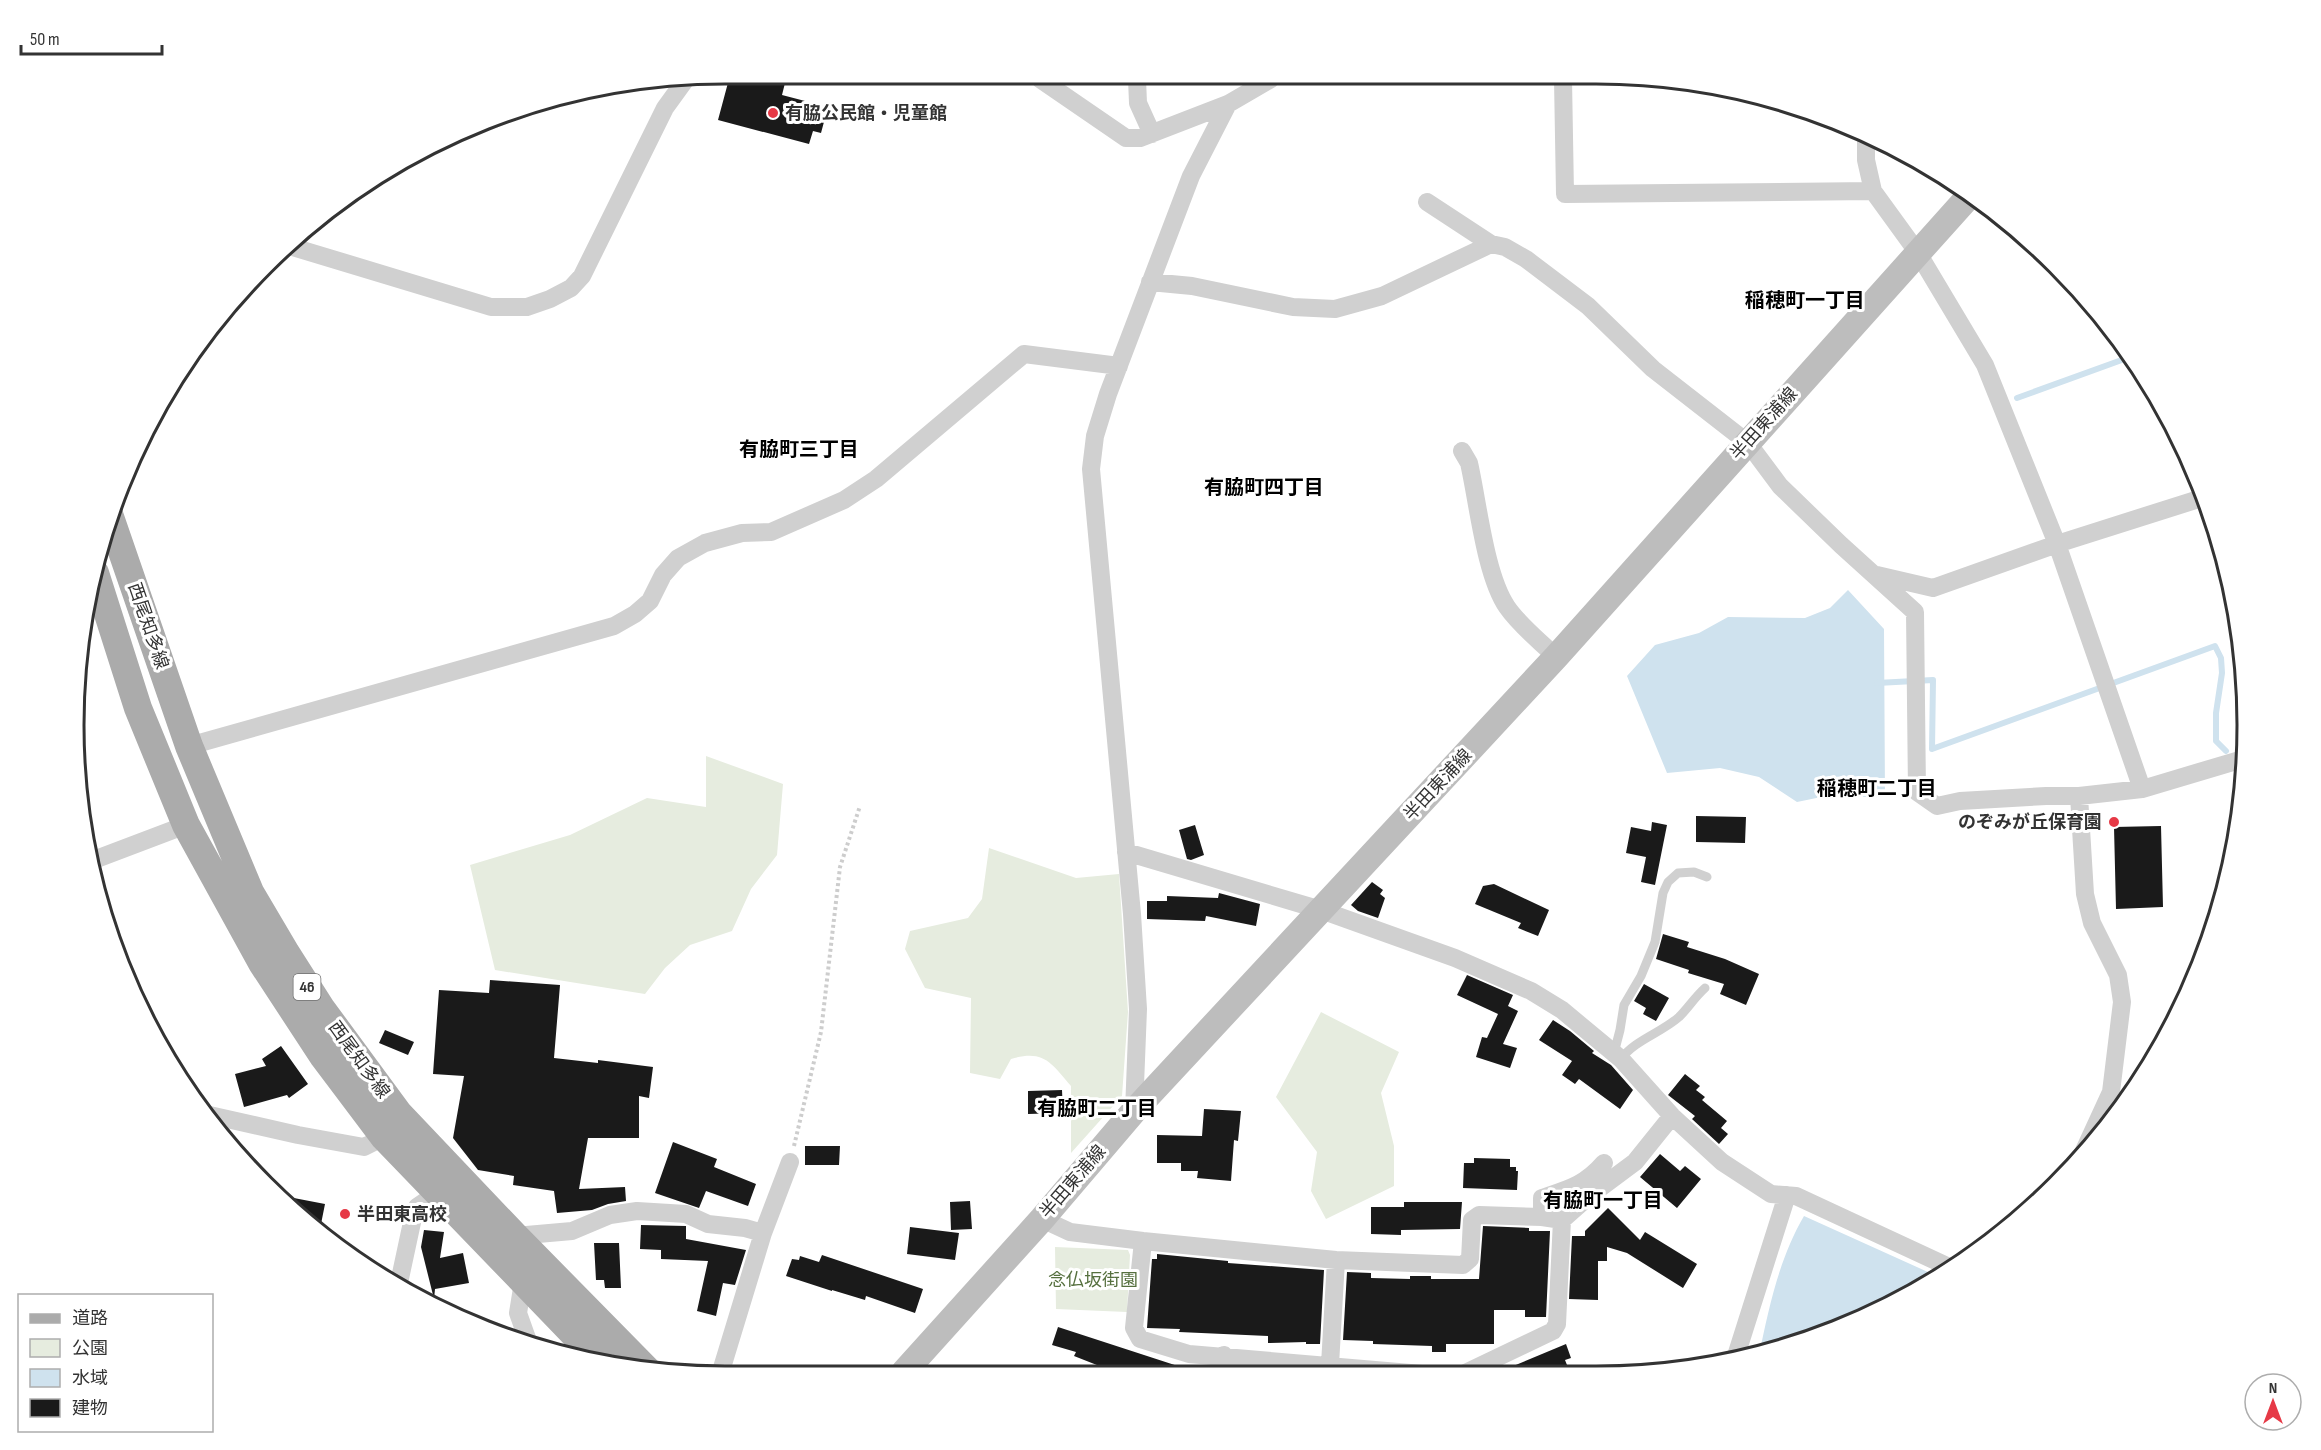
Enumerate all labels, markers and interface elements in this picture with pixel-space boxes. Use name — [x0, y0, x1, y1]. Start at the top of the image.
scale bar — [21, 18, 162, 56]
text: 50 m — [30, 29, 60, 50]
place label: 有脇公民館・児童館 — [785, 103, 947, 124]
marker: 有脇公民館・児童館 — [766, 106, 780, 120]
district label: 稲穂町一丁目 — [1745, 289, 1865, 313]
street label: 半田東浦線 — [1726, 384, 1802, 464]
district label: 有脇町三丁目 — [739, 438, 859, 462]
district label: 有脇町四丁目 — [1204, 476, 1324, 500]
street label: 西尾知多線 — [123, 580, 173, 672]
street label: 半田東浦線 — [1400, 745, 1476, 825]
district label: 稲穂町二丁目 — [1817, 777, 1937, 801]
place label: のぞみが丘保育園 — [1958, 812, 2102, 833]
marker: のぞみが丘保育園 — [2107, 815, 2121, 829]
road number: 46 — [294, 974, 320, 1000]
street label: 西尾知多線 — [324, 1017, 394, 1103]
district label: 有脇町二丁目 — [1037, 1097, 1157, 1121]
street label: 半田東浦線 — [1036, 1141, 1110, 1223]
district label: 有脇町一丁目 — [1543, 1189, 1663, 1213]
place label: 半田東高校 — [357, 1204, 447, 1225]
marker: 半田東高校 — [338, 1207, 352, 1221]
park label: 念仏坂街園 — [1048, 1270, 1138, 1291]
legend — [18, 1294, 213, 1432]
text: 道路 — [72, 1308, 108, 1329]
text: 公園 — [72, 1338, 108, 1359]
text: 水域 — [72, 1368, 108, 1389]
north arrow — [2243, 1372, 2303, 1432]
text: N — [2269, 1379, 2277, 1398]
text: 建物 — [72, 1398, 108, 1419]

